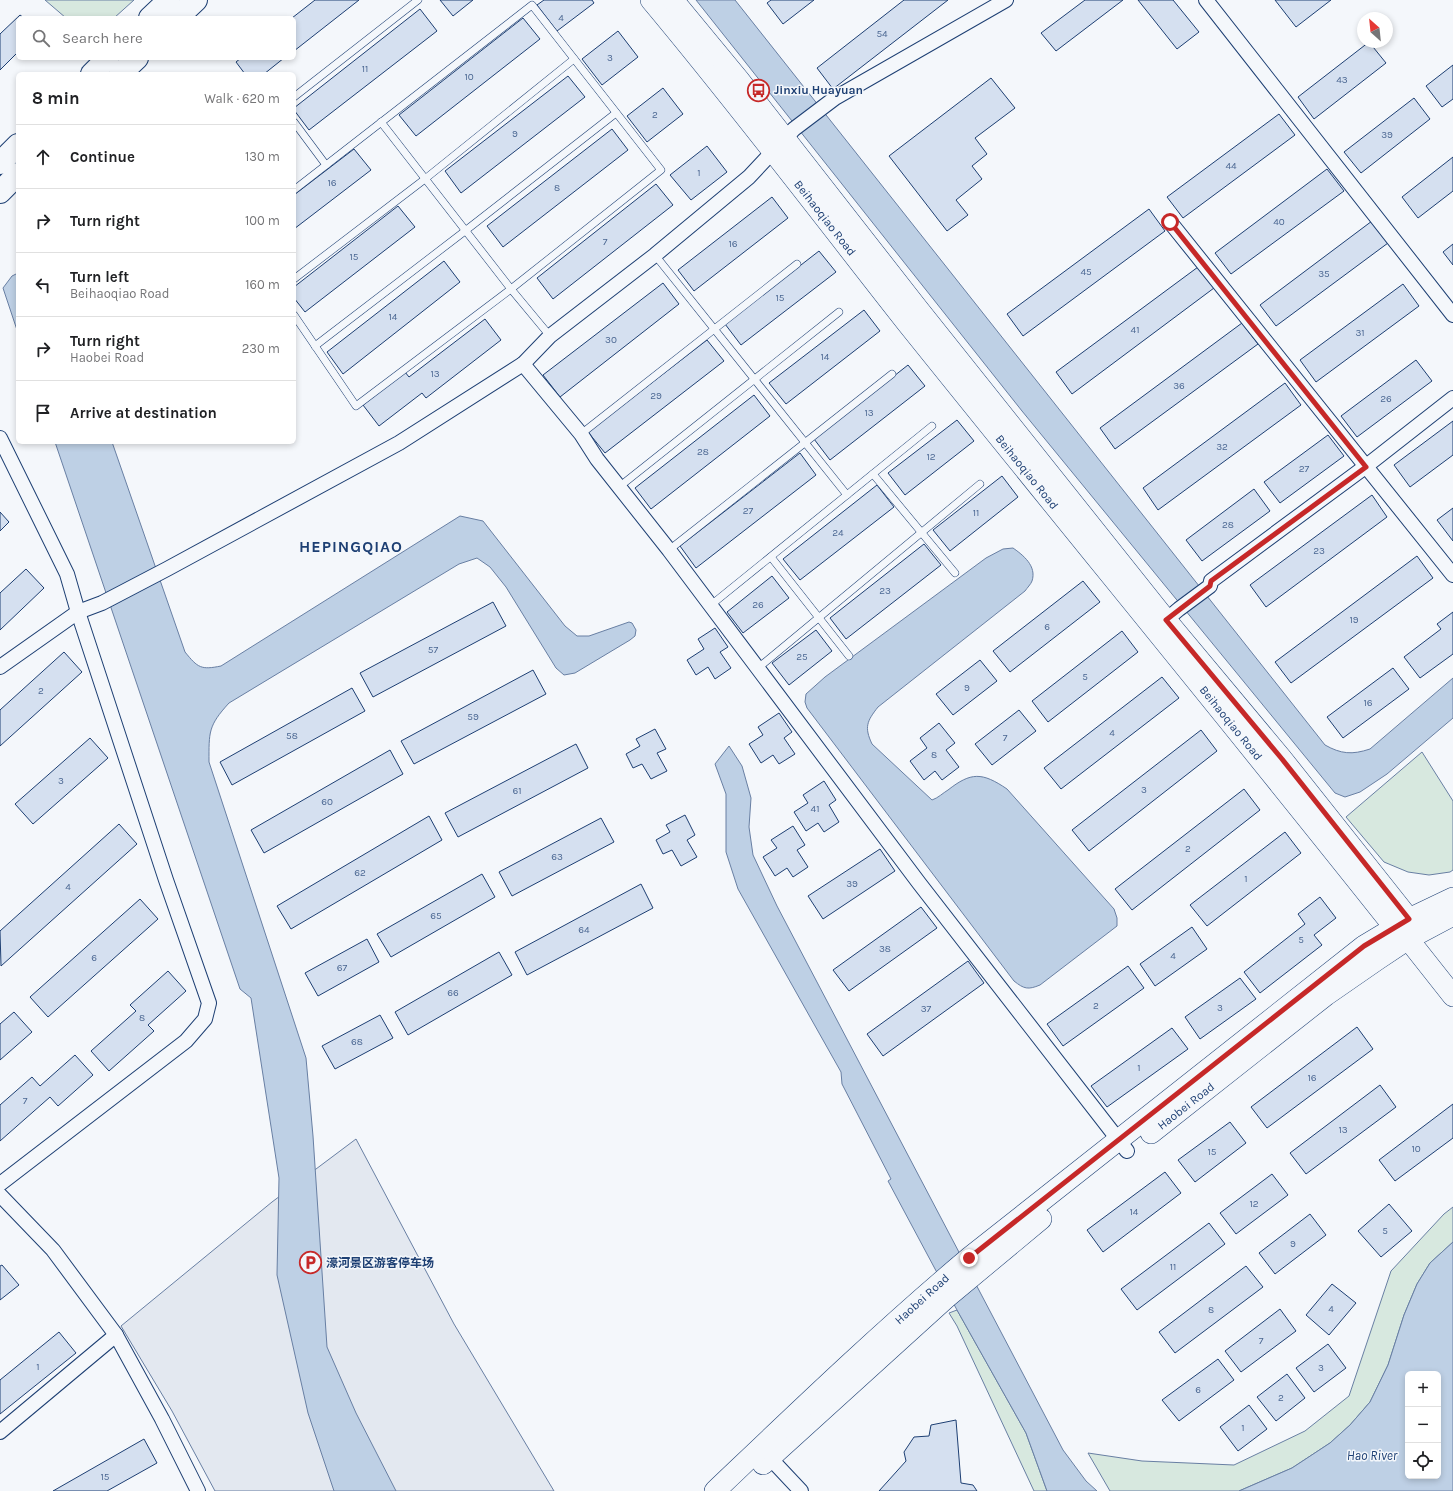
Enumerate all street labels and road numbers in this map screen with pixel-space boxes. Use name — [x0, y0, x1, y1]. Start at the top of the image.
street label: Beihaoqiao Road — [791, 178, 859, 258]
street label: Beihaoqiao Road — [993, 432, 1061, 512]
street label: Beihaoqiao Road — [1197, 683, 1265, 763]
street label: Haobei Road — [1155, 1079, 1217, 1133]
street label: Haobei Road — [892, 1271, 952, 1327]

